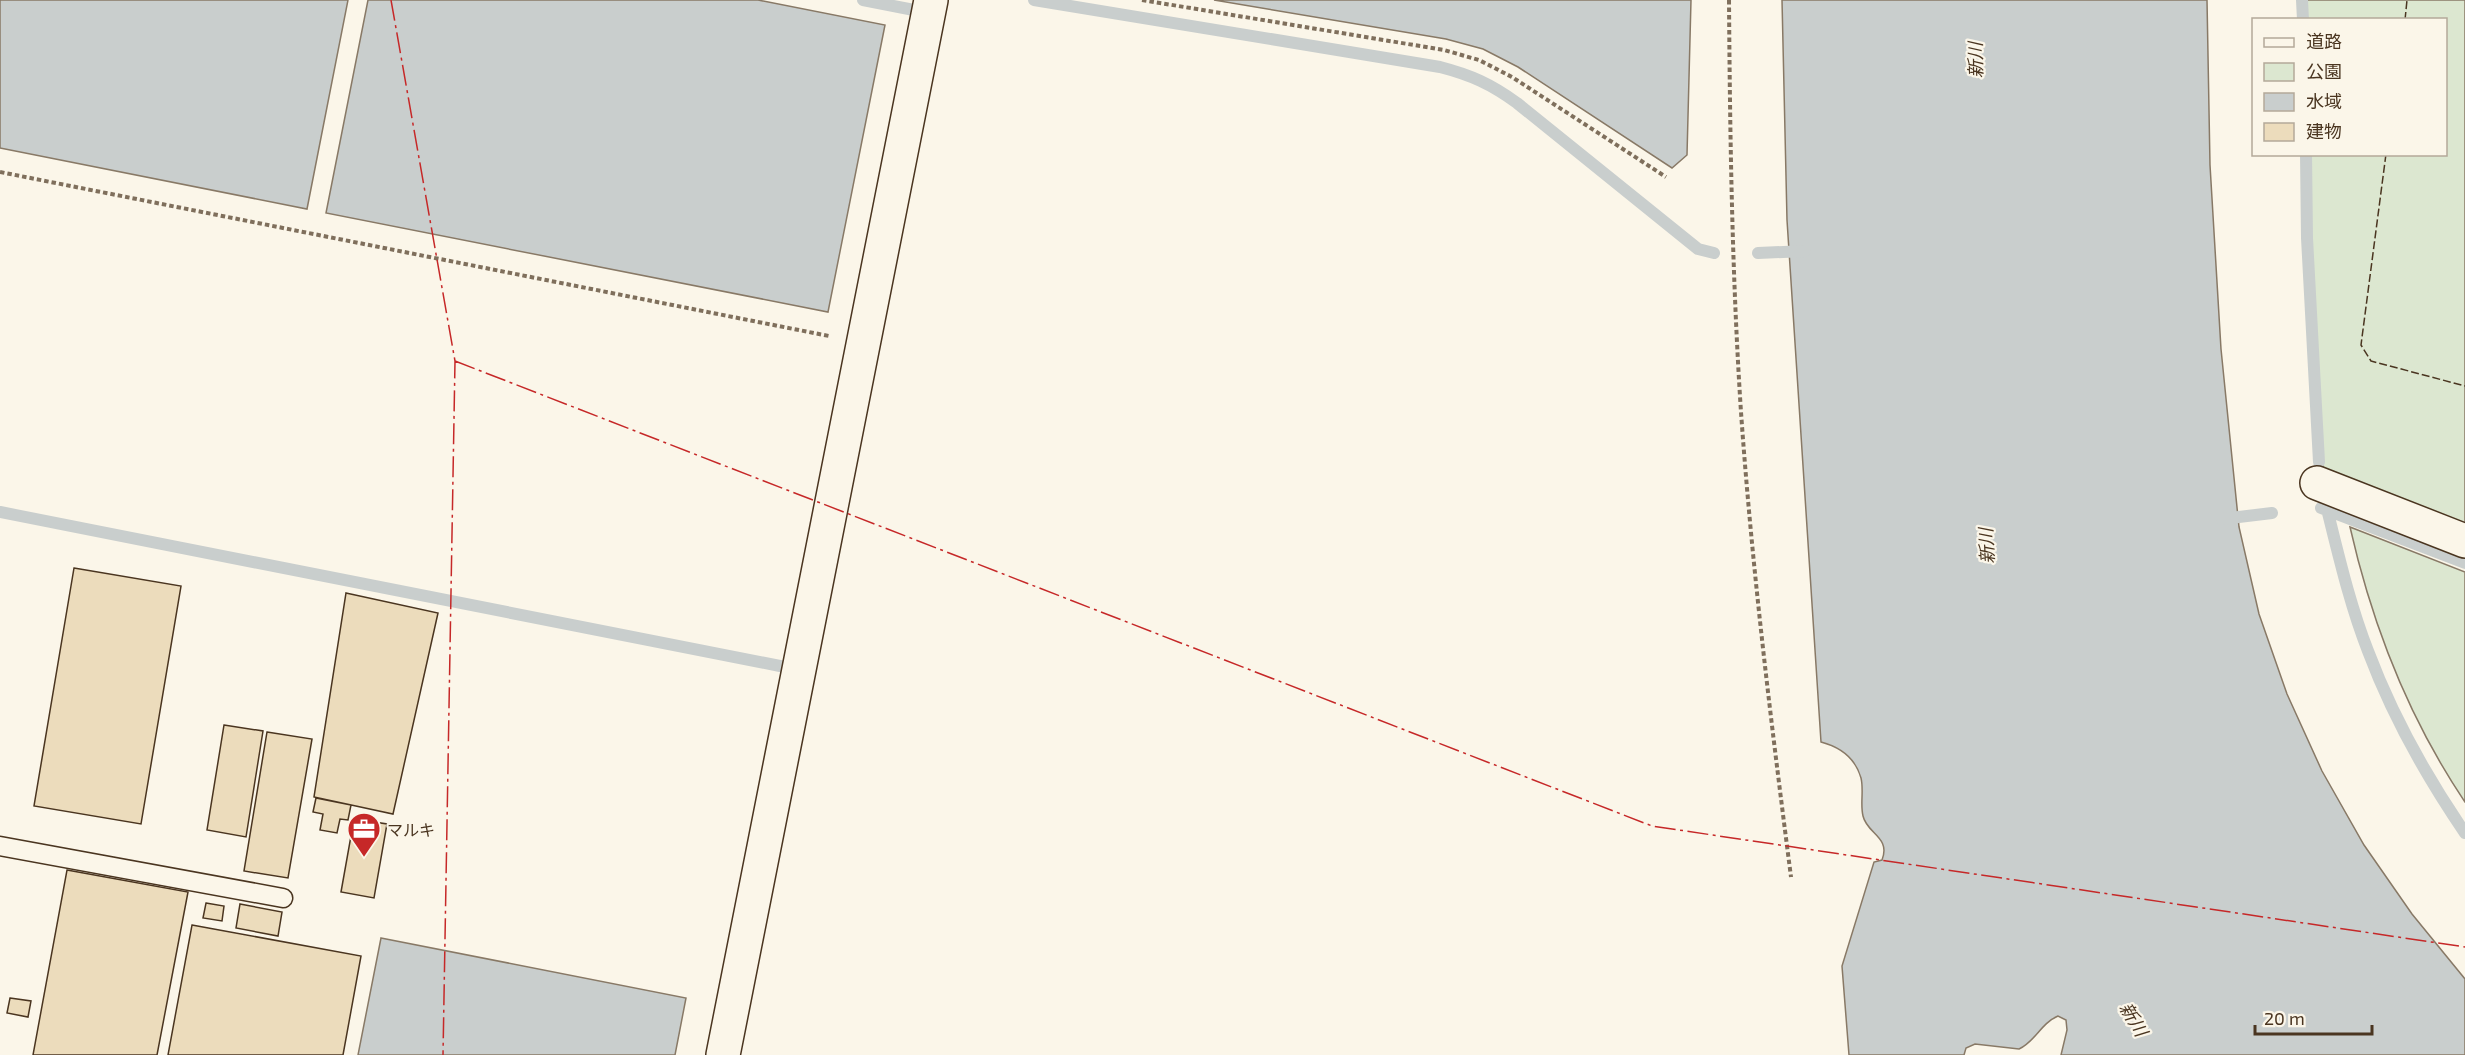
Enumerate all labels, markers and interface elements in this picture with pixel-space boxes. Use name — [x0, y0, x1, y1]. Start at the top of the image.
legend — [2252, 18, 2447, 156]
text: 道路 — [2306, 30, 2342, 52]
water label: 新川 — [1964, 40, 1986, 78]
text: 公園 — [2306, 60, 2342, 82]
text: 水域 — [2306, 90, 2342, 112]
text: 建物 — [2306, 120, 2342, 142]
water label: 新川 — [1974, 525, 1998, 565]
office icon: マルキ — [346, 811, 382, 858]
place label: マルキ — [387, 820, 435, 839]
water label: 新川 — [2115, 998, 2154, 1042]
scale bar — [2255, 998, 2372, 1036]
text: 20 m — [2264, 1007, 2305, 1029]

